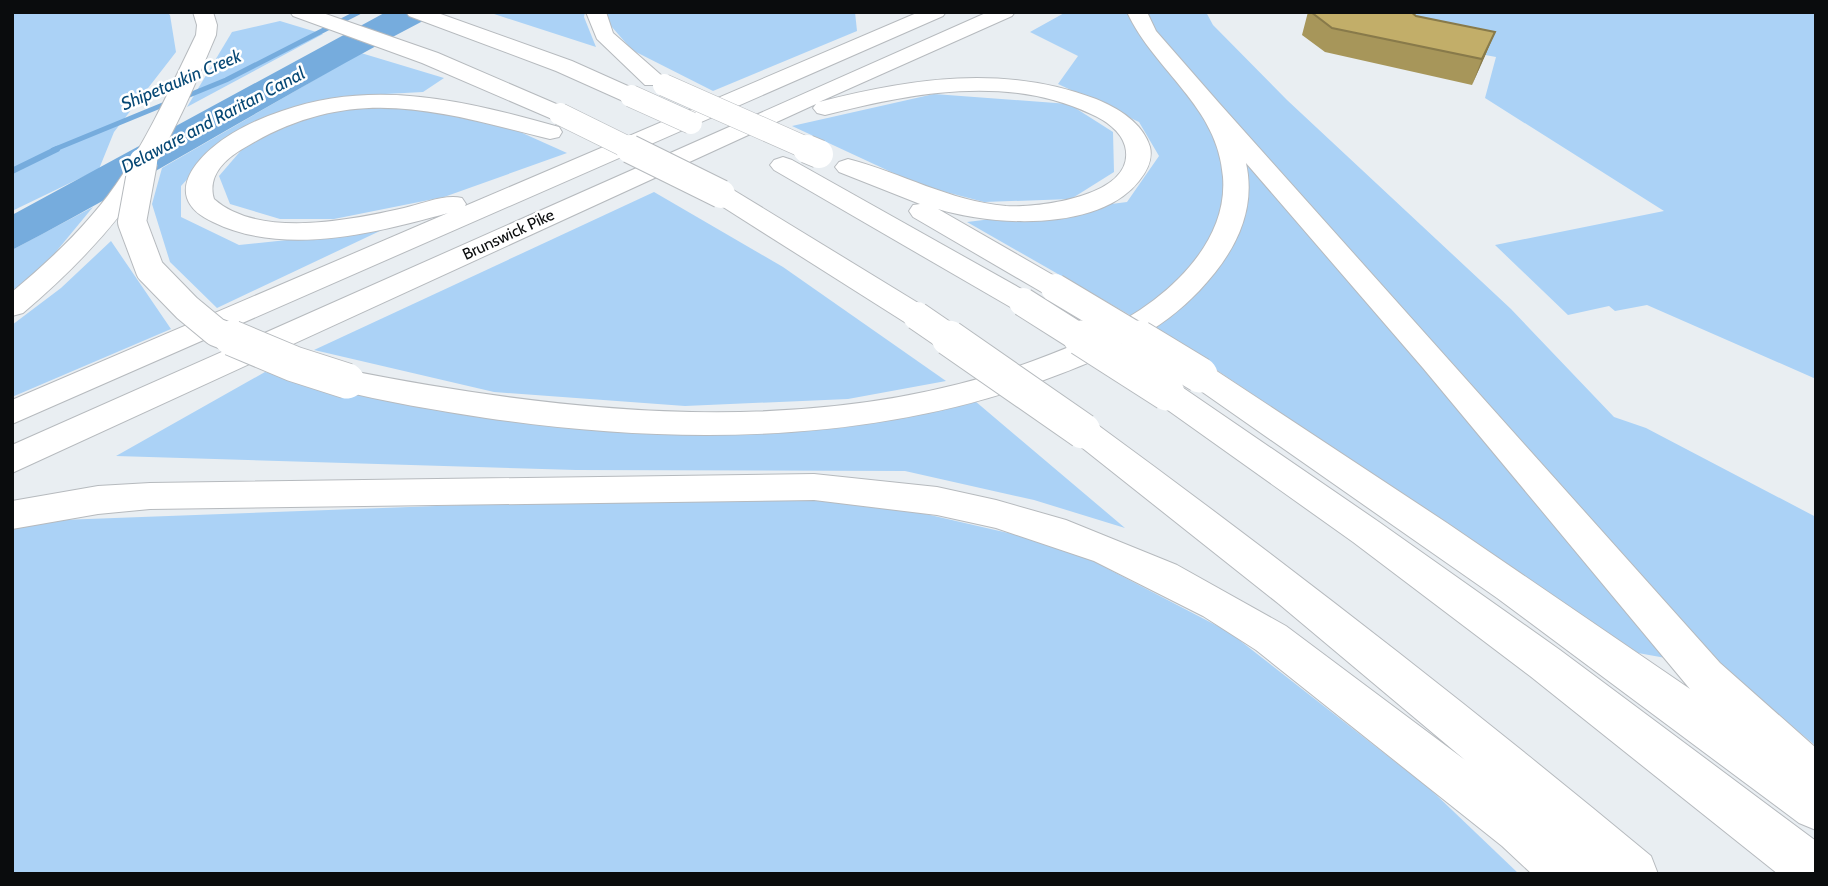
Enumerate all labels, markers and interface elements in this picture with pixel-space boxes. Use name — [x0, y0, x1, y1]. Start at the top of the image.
water label: Shipetaukin Creek — [118, 44, 246, 115]
water label: Delaware and Raritan Canal — [117, 62, 309, 178]
street label: Brunswick Pike — [459, 205, 557, 264]

